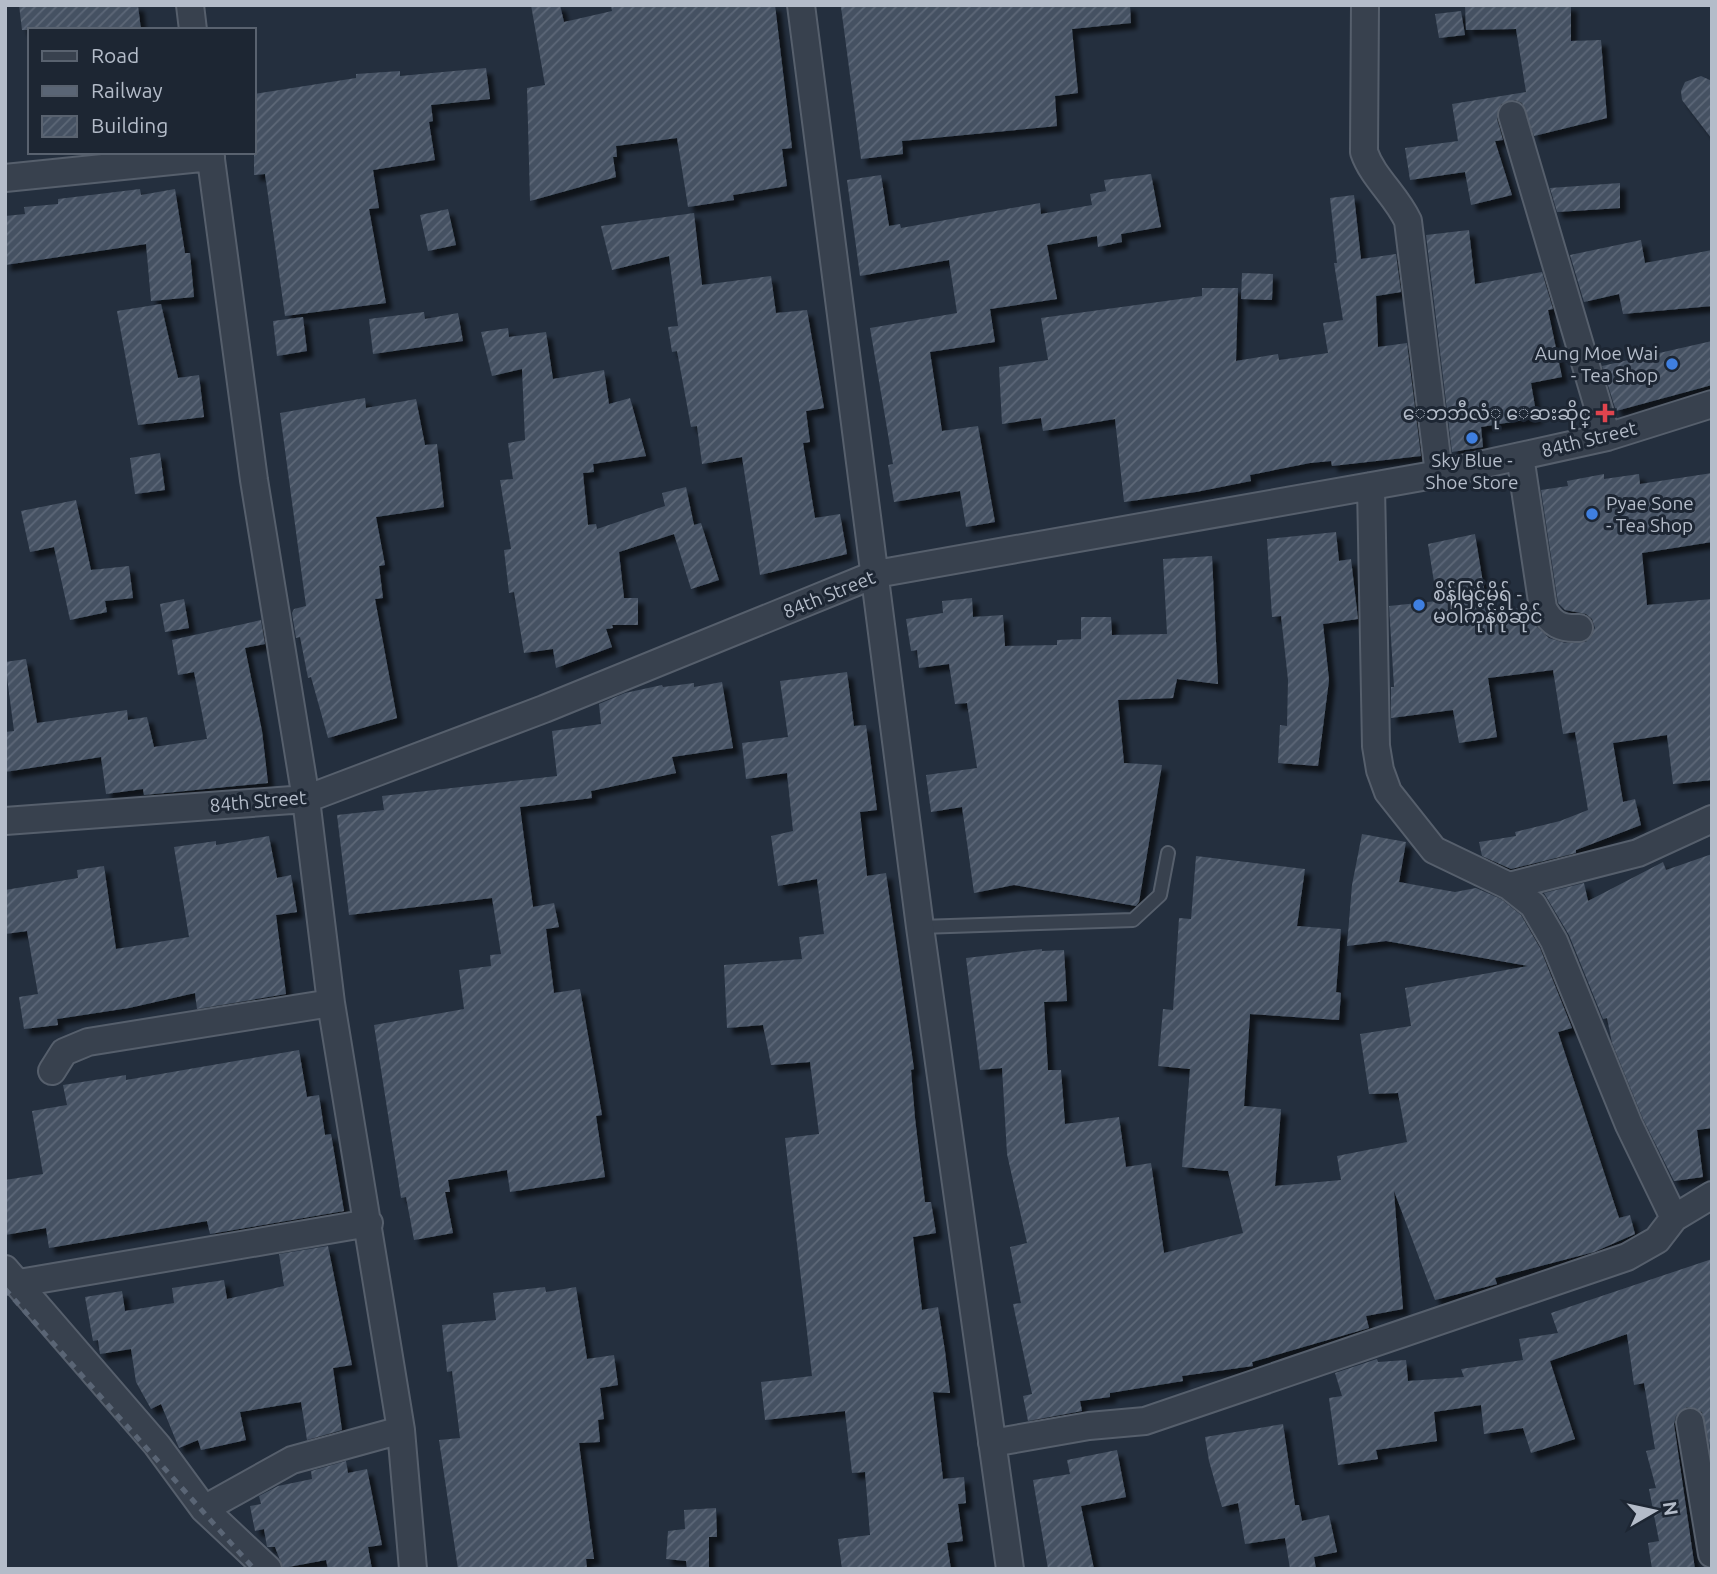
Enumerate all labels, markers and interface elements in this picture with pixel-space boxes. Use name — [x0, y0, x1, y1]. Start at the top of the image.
legend — [28, 28, 256, 154]
text: Road — [91, 43, 139, 67]
text: Railway — [91, 78, 163, 102]
text: Building — [91, 113, 168, 137]
place label: Aung Moe Wai - Tea Shop — [1535, 342, 1658, 386]
marker: Aung Moe Wai - Tea Shop — [1664, 356, 1680, 372]
place label: ေဘဘီလံု ေဆးဆိုင္ — [1403, 399, 1591, 430]
marker: ေဘဘီလံု ေဆးဆိုင္ — [1597, 405, 1613, 421]
street label: 84th Street — [1539, 416, 1639, 461]
marker: Sky Blue - Shoe Store — [1464, 430, 1480, 446]
place label: Sky Blue - Shoe Store — [1426, 449, 1518, 493]
place label: Pyae Sone - Tea Shop — [1606, 492, 1694, 536]
marker: Pyae Sone - Tea Shop — [1584, 506, 1600, 522]
street label: 84th Street — [780, 565, 879, 622]
place label: စိန်မြင့်မိုရ် - မဝါကုန်စုံဆိုင် — [1433, 580, 1542, 633]
marker: စိန်မြင့်မိုရ် - မဝါကုန်စုံဆိုင် — [1411, 597, 1427, 613]
street label: 84th Street — [209, 786, 308, 816]
north arrow — [1619, 1476, 1689, 1546]
text: N — [1659, 1500, 1683, 1517]

